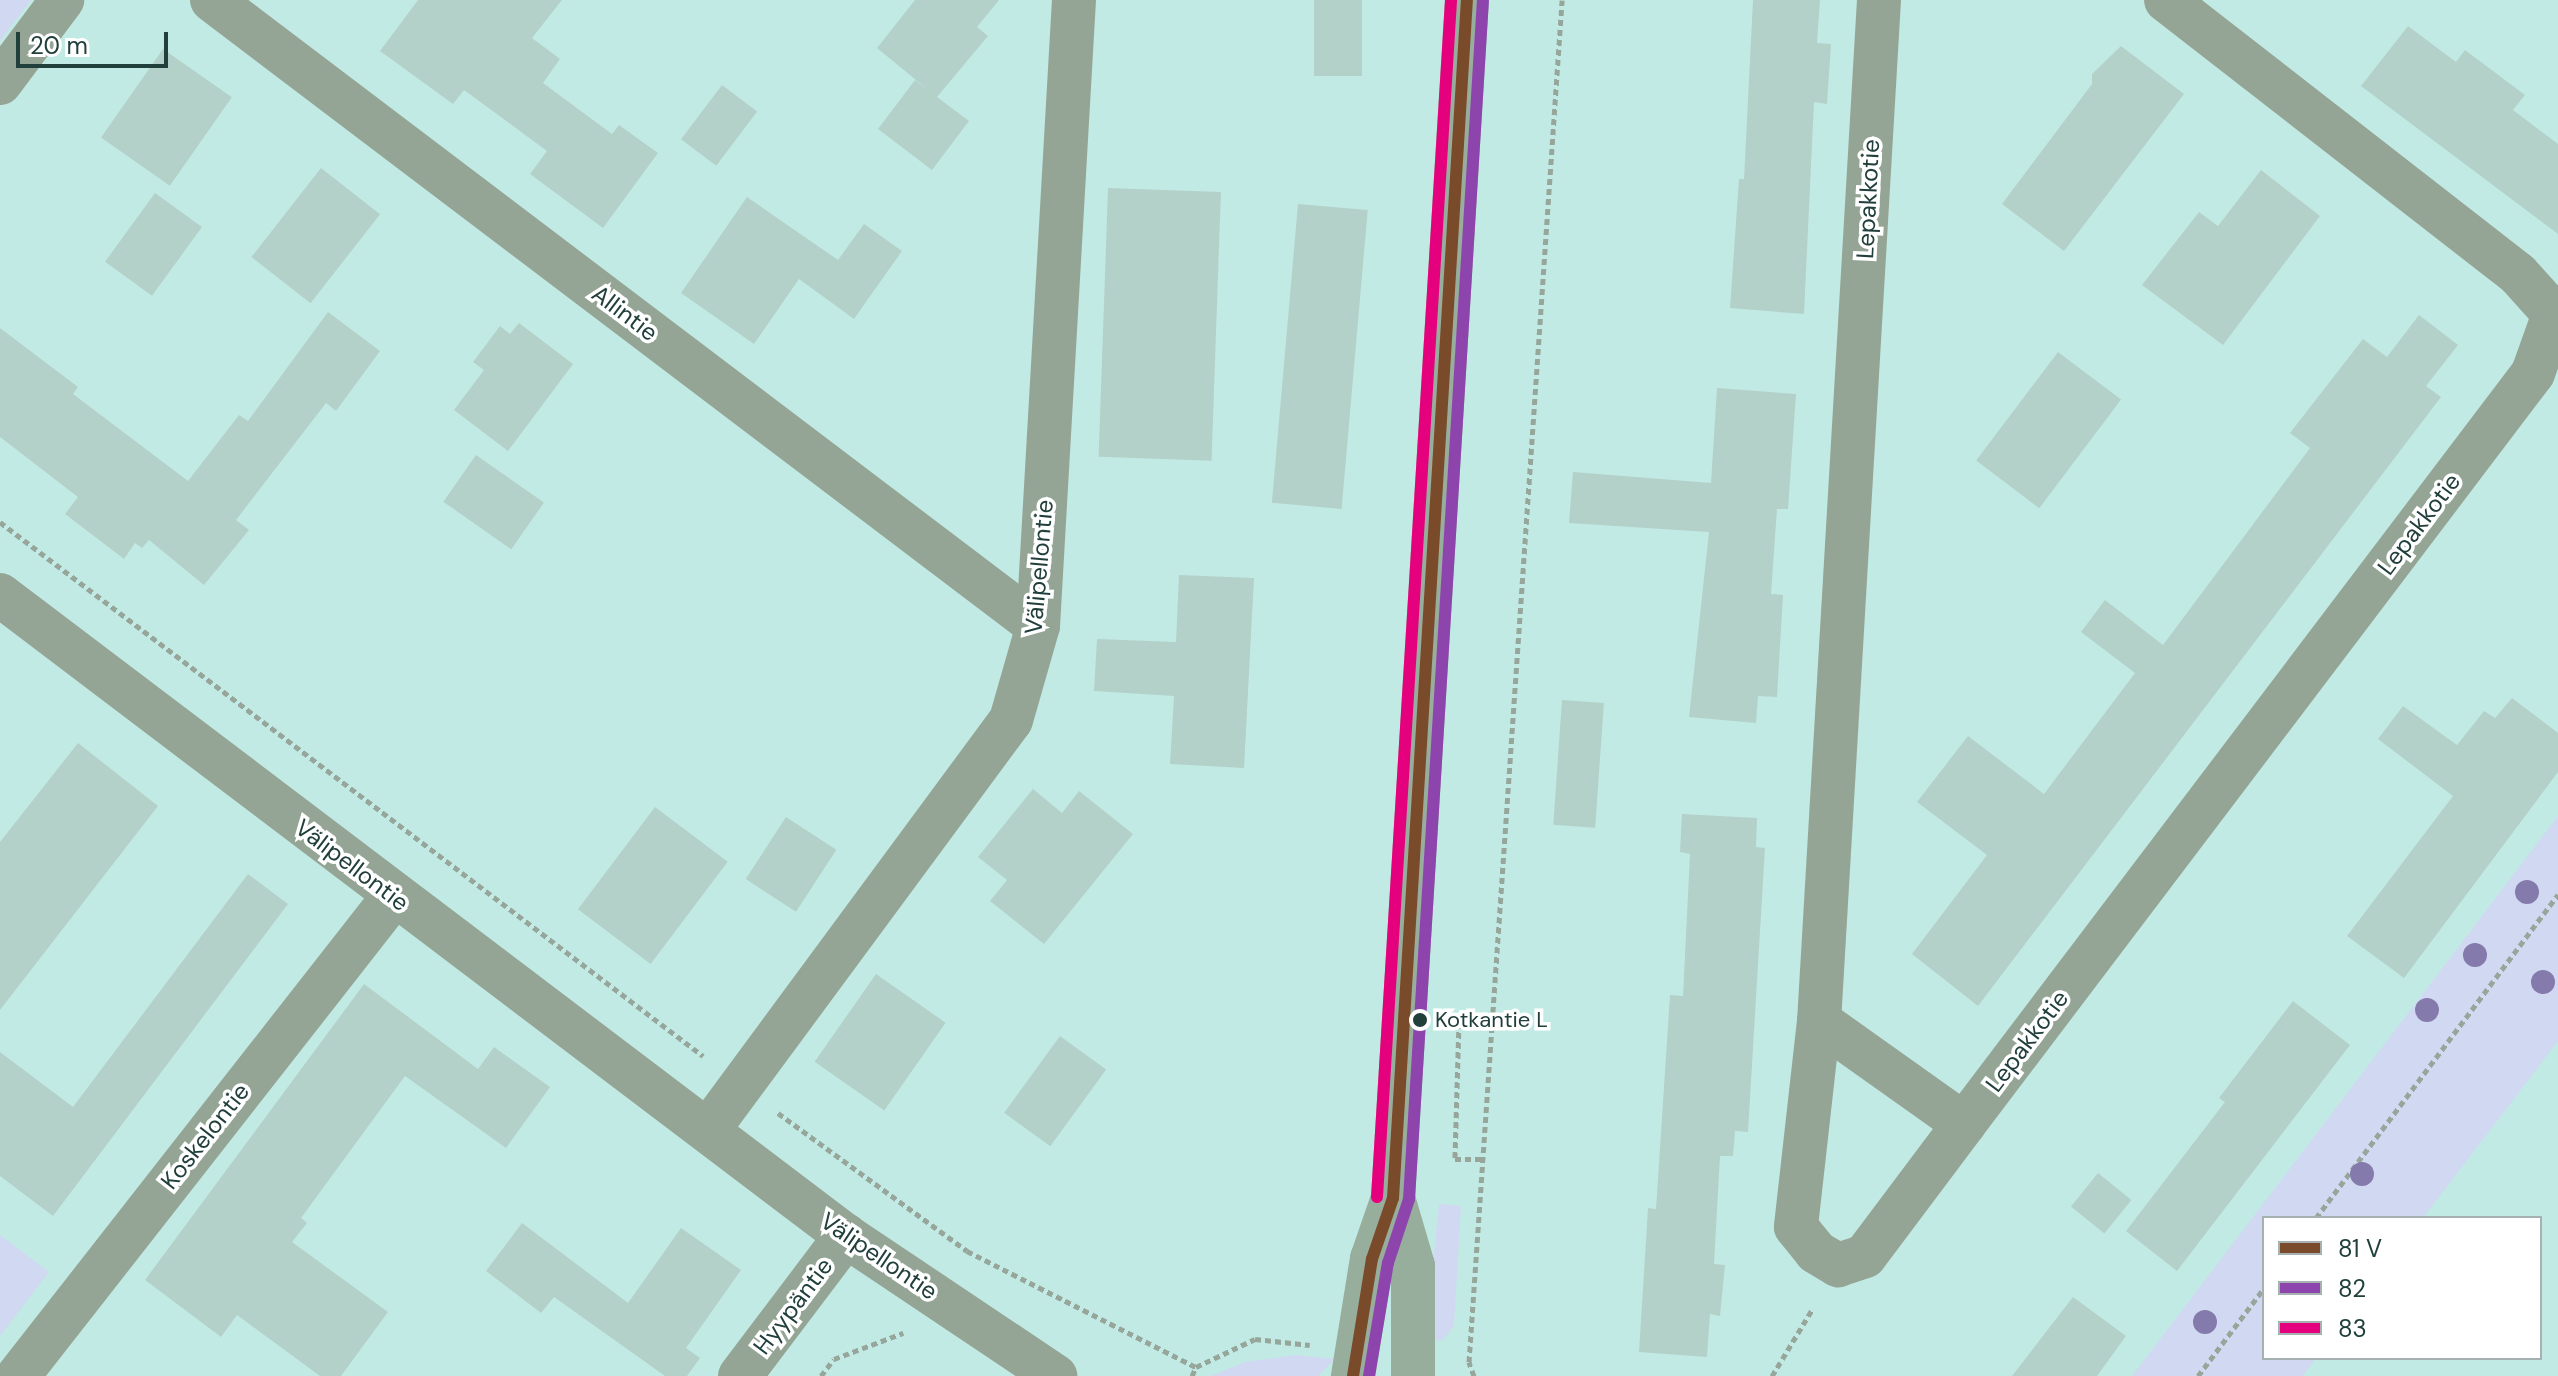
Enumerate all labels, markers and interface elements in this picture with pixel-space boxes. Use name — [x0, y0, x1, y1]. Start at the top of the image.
scale bar — [20, 16, 172, 66]
text: 20 m — [30, 30, 88, 61]
street label: Lepakkotie — [1850, 138, 1886, 260]
street label: Allintie — [586, 279, 664, 347]
street label: Lepakkotie — [2371, 468, 2467, 580]
street label: Välipellontie — [1019, 498, 1059, 636]
street label: Välipellontie — [289, 813, 415, 917]
street label: Lepakkotie — [1979, 985, 2075, 1097]
place label: Kotkantie L — [1435, 1007, 1548, 1033]
marker: Kotkantie L — [1412, 1012, 1428, 1028]
street label: Koskelontie — [155, 1077, 255, 1195]
street label: Välipellontie — [815, 1206, 943, 1306]
legend — [2262, 1216, 2542, 1360]
text: 81 V — [2338, 1233, 2382, 1264]
street label: Hyypäntie — [747, 1252, 839, 1360]
text: 82 — [2338, 1273, 2366, 1304]
text: 83 — [2338, 1313, 2367, 1344]

